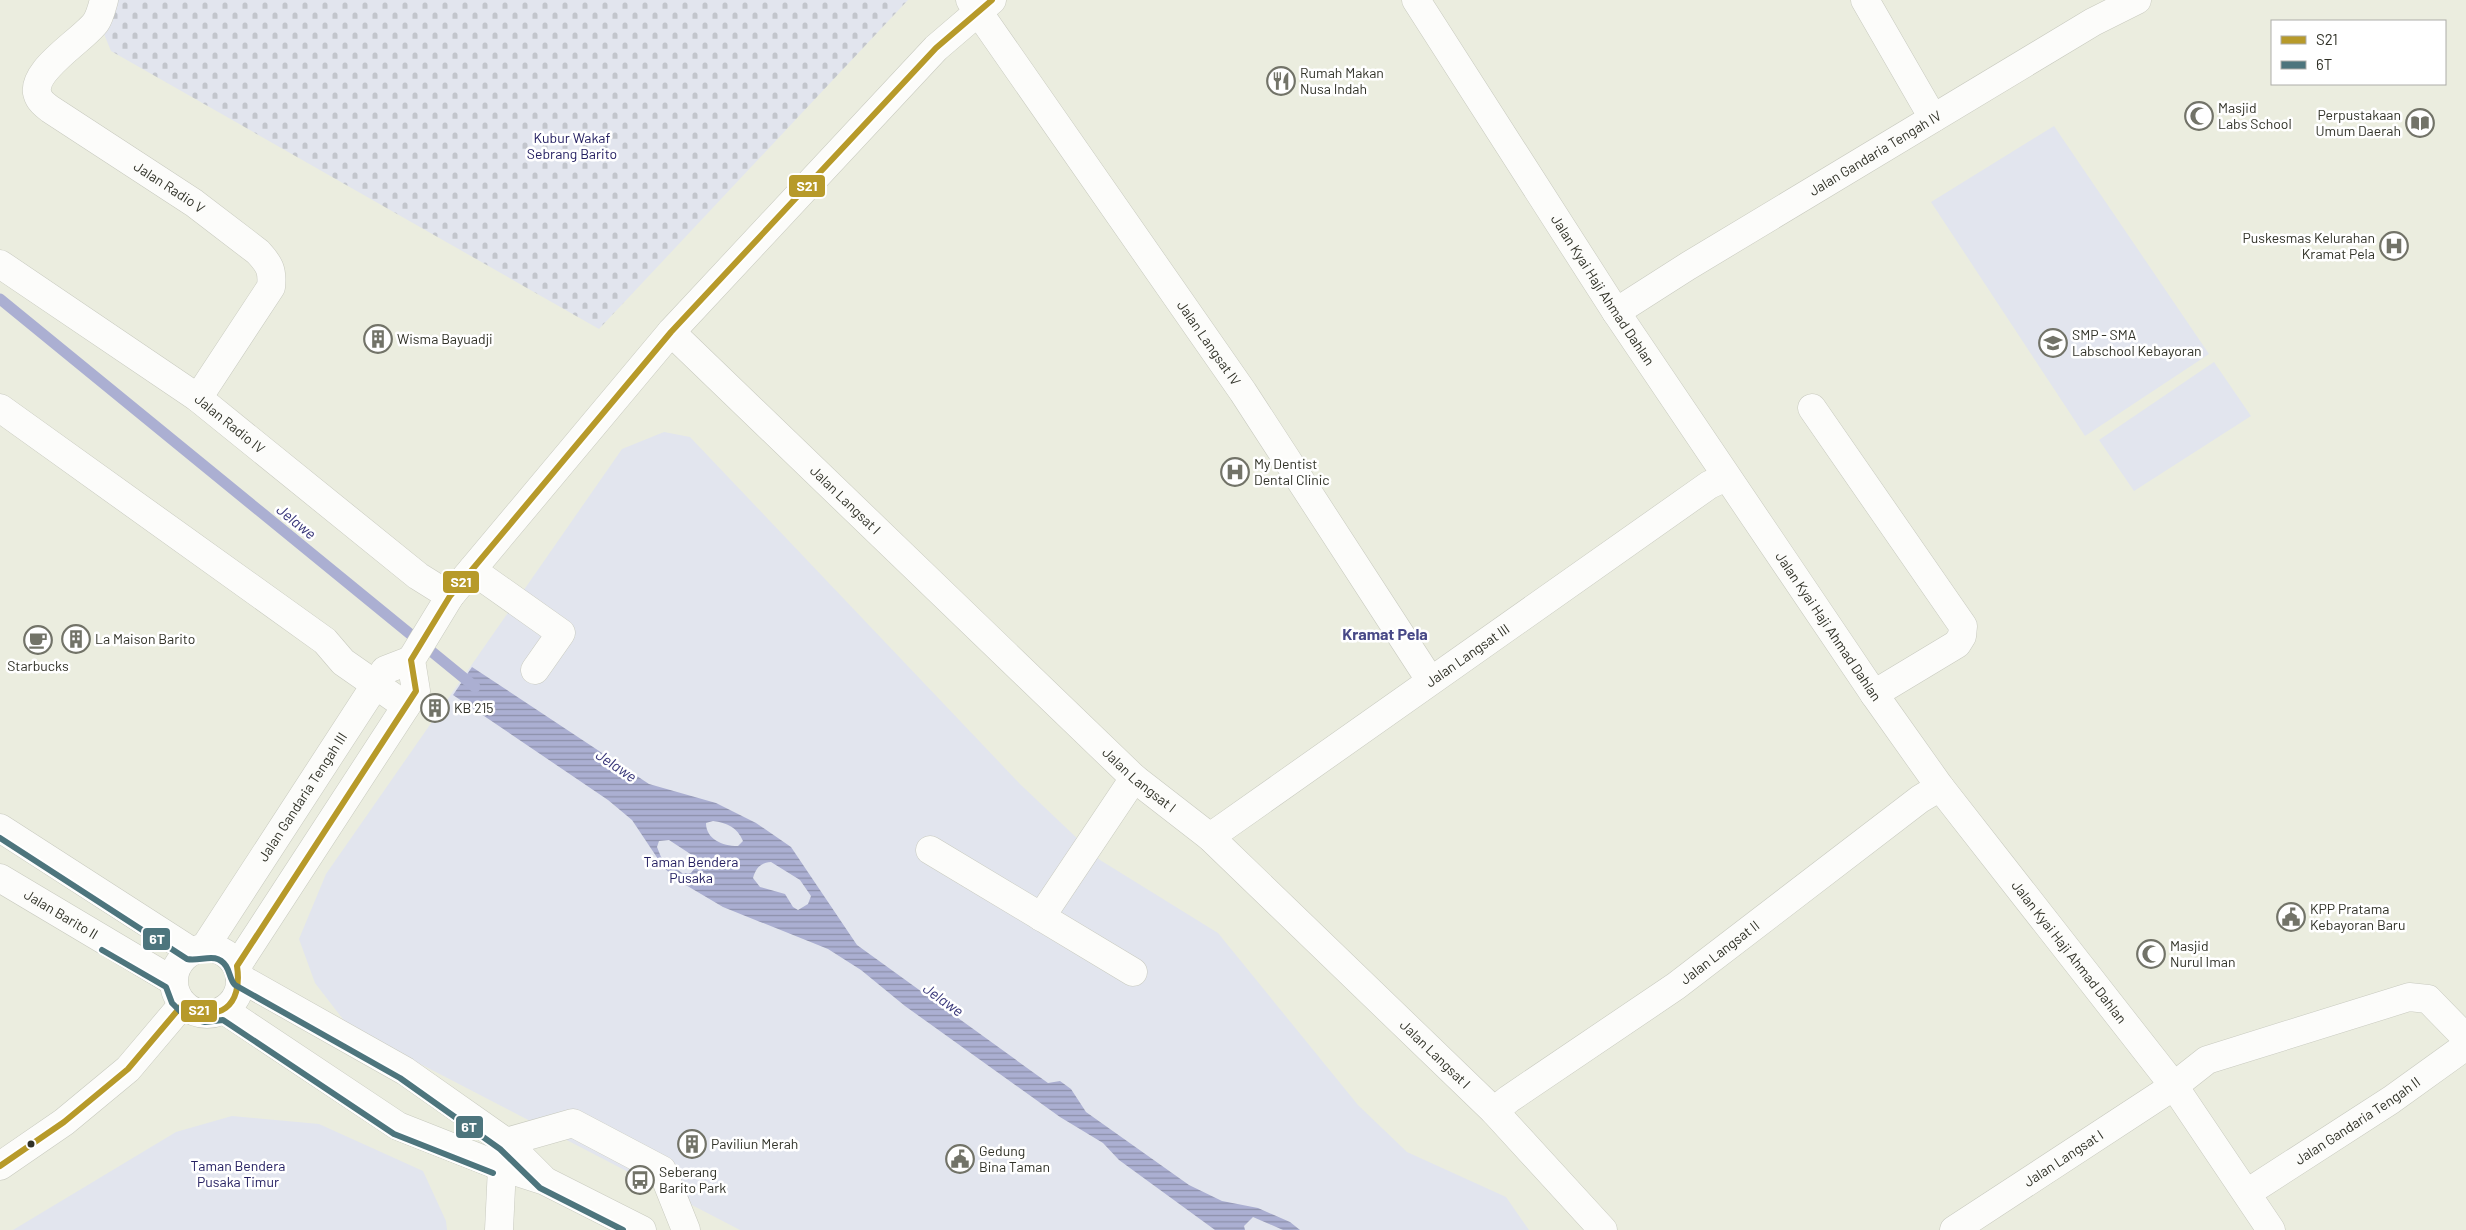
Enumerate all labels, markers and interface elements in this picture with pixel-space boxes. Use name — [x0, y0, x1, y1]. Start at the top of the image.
legend — [2271, 20, 2446, 85]
text: S21 — [2316, 30, 2338, 48]
text: 6T — [2316, 55, 2332, 73]
place label: Rumah Makan Nusa Indah — [1300, 64, 1384, 97]
restaurant icon: Rumah Makan Nusa Indah — [1266, 66, 1296, 96]
place label: Masjid Labs School — [2218, 99, 2292, 132]
mosque icon: Masjid Labs School — [2184, 101, 2214, 131]
street label: Jalan Gandaria Tengah IV — [1806, 106, 1944, 199]
place label: Perpustakaan Umum Daerah — [2316, 106, 2401, 139]
library icon: Perpustakaan Umum Daerah — [2405, 108, 2435, 138]
park label: Kubur Wakaf Sebrang Barito — [527, 129, 617, 162]
street label: Jalan Radio V — [131, 157, 209, 216]
line badge: S21 — [788, 174, 826, 198]
text: S21 — [796, 177, 818, 194]
street label: Jalan Kyai Haji Ahmad Dahlan — [1548, 211, 1659, 368]
place label: Puskesmas Kelurahan Kramat Pela — [2242, 229, 2375, 262]
hospital icon: Puskesmas Kelurahan Kramat Pela — [2379, 231, 2409, 261]
street label: Jalan Langsat IV — [1174, 297, 1245, 388]
building icon: Wisma Bayuadji — [363, 324, 393, 354]
place label: SMP - SMA Labschool Kebayoran — [2072, 326, 2202, 359]
school or university icon: SMP - SMA Labschool Kebayoran — [2038, 328, 2068, 358]
place label: Wisma Bayuadji — [397, 330, 493, 347]
street label: Jalan Radio IV — [192, 390, 269, 457]
place label: My Dentist Dental Clinic — [1254, 455, 1330, 488]
hospital icon: My Dentist Dental Clinic — [1220, 457, 1250, 487]
street label: Jalan Langsat I — [807, 462, 884, 537]
water label: Jelawe — [273, 500, 320, 543]
street label: Jalan Kyai Haji Ahmad Dahlan — [1772, 548, 1885, 704]
line badge: S21 — [442, 570, 480, 594]
text: S21 — [450, 573, 472, 590]
street label: Jalan Langsat III — [1422, 620, 1512, 690]
building icon: La Maison Barito — [61, 624, 91, 654]
district label: Kramat Pela — [1342, 624, 1428, 643]
cafe icon: Starbucks — [23, 625, 53, 655]
place label: La Maison Barito — [95, 630, 195, 647]
place label: Starbucks — [7, 657, 69, 674]
building icon: KB 215 — [420, 693, 450, 723]
place label: KB 215 — [454, 699, 494, 716]
street label: Jalan Gandaria Tengah III — [254, 729, 350, 864]
street label: Jalan Langsat I — [1099, 743, 1180, 816]
water label: Jelawe — [593, 745, 641, 785]
park label: Taman Bendera Pusaka — [643, 853, 739, 886]
street label: Jalan Kyai Haji Ahmad Dahlan — [2008, 877, 2131, 1026]
street label: Jalan Barito II — [21, 885, 101, 942]
place label: KPP Pratama Kebayoran Baru — [2310, 900, 2405, 933]
public building icon: KPP Pratama Kebayoran Baru — [2276, 902, 2306, 932]
street label: Jalan Langsat II — [1677, 916, 1762, 988]
line badge: 6T — [142, 927, 171, 951]
text: 6T — [149, 930, 165, 947]
place label: Masjid Nurul Iman — [2170, 937, 2236, 970]
mosque icon: Masjid Nurul Iman — [2136, 939, 2166, 969]
water label: Jelawe — [920, 979, 967, 1020]
line badge: S21 — [180, 999, 218, 1023]
text: S21 — [188, 1001, 210, 1018]
street label: Jalan Langsat I — [1397, 1016, 1474, 1092]
street label: Jalan Gandaria Tengah II — [2291, 1073, 2423, 1168]
line badge: 6T — [455, 1115, 484, 1139]
text: 6T — [461, 1118, 477, 1135]
street label: Jalan Langsat I — [2020, 1126, 2106, 1190]
building icon: Paviliun Merah — [677, 1129, 707, 1159]
place label: Paviliun Merah — [711, 1135, 798, 1152]
unlabelled marker — [26, 1139, 36, 1149]
place label: Gedung Bina Taman — [979, 1142, 1050, 1175]
public building icon: Gedung Bina Taman — [945, 1144, 975, 1174]
park label: Taman Bendera Pusaka Timur — [190, 1157, 286, 1190]
place label: Seberang Barito Park — [659, 1163, 726, 1196]
bus stop icon: Seberang Barito Park — [625, 1165, 655, 1195]

